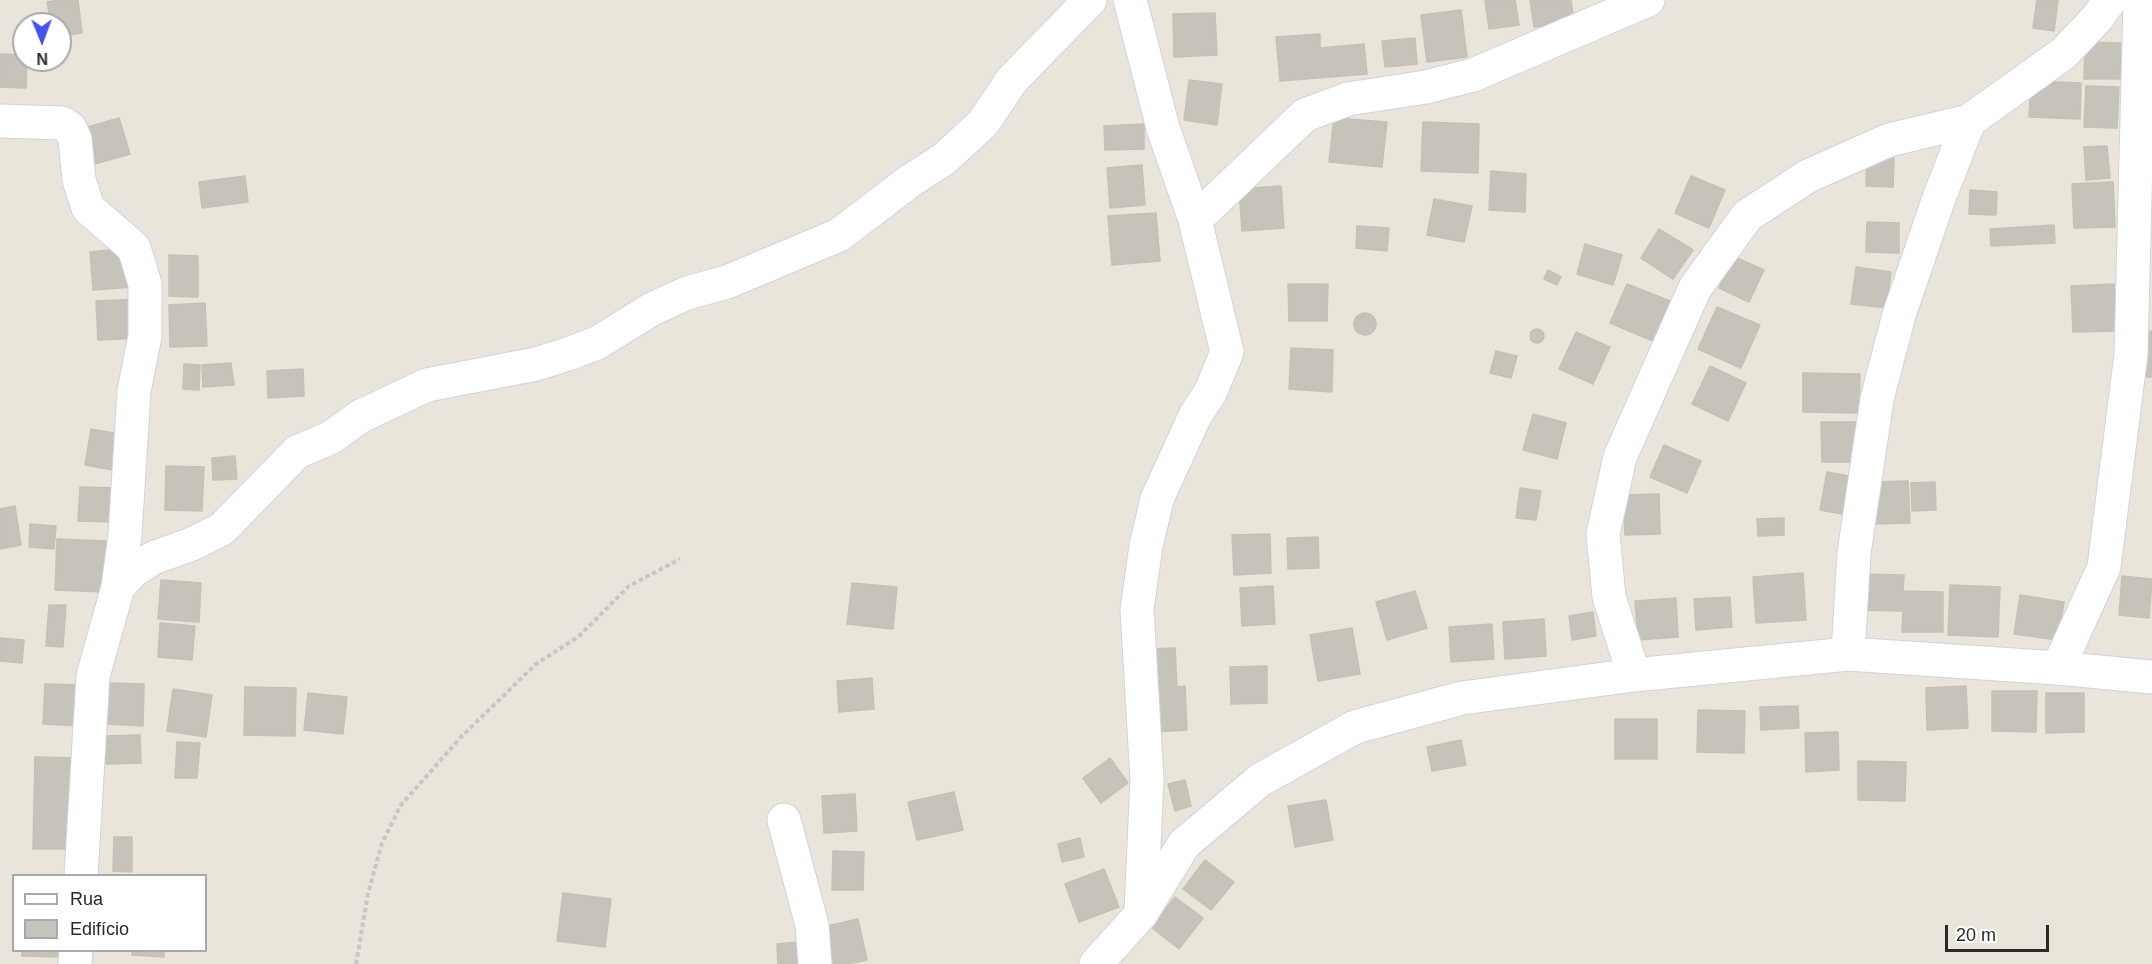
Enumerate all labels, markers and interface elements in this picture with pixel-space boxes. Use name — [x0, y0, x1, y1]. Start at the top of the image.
north arrow — [12, 12, 72, 72]
text: N — [36, 50, 48, 67]
legend — [12, 874, 207, 952]
text: Rua — [70, 889, 103, 909]
scale bar — [1948, 913, 2052, 951]
text: Edifício — [70, 919, 129, 939]
text: 20 m — [1956, 925, 1996, 945]

